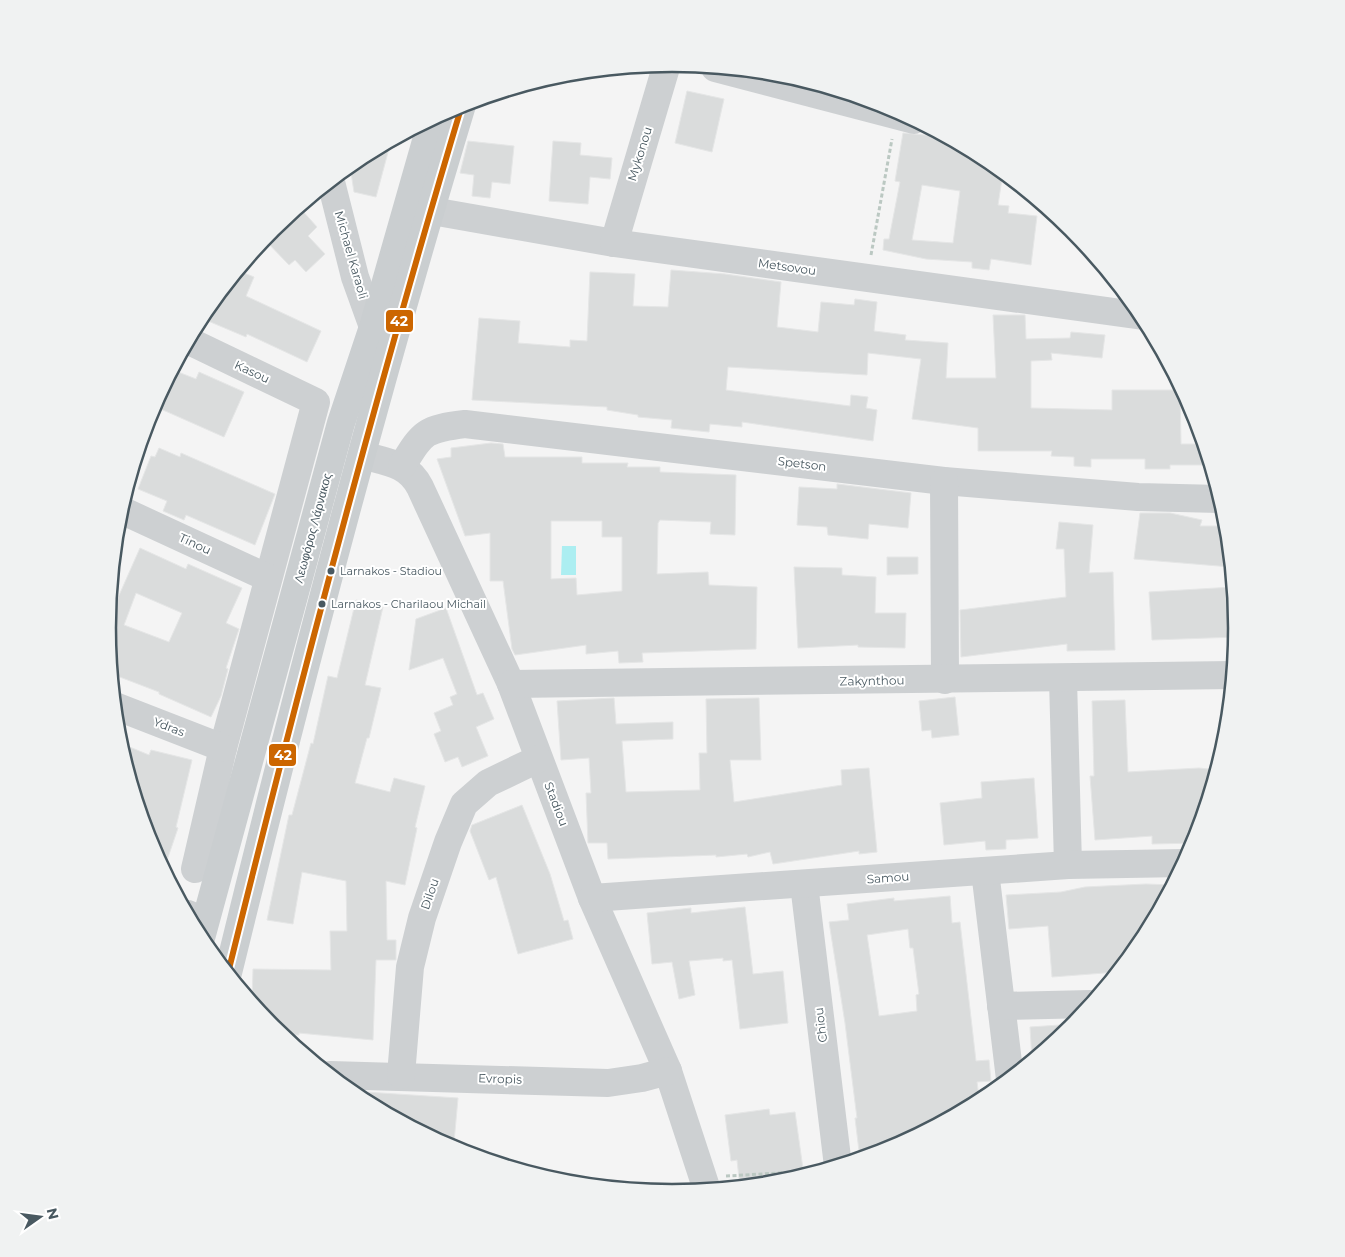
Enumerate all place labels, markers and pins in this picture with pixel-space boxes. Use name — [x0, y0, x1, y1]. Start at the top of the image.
place label: Larnakos - Stadiou — [340, 564, 442, 578]
marker: Larnakos - Stadiou — [326, 566, 336, 576]
place label: Larnakos - Charilaou Michail — [331, 597, 486, 611]
marker: Larnakos - Charilaou Michail — [317, 599, 327, 609]

